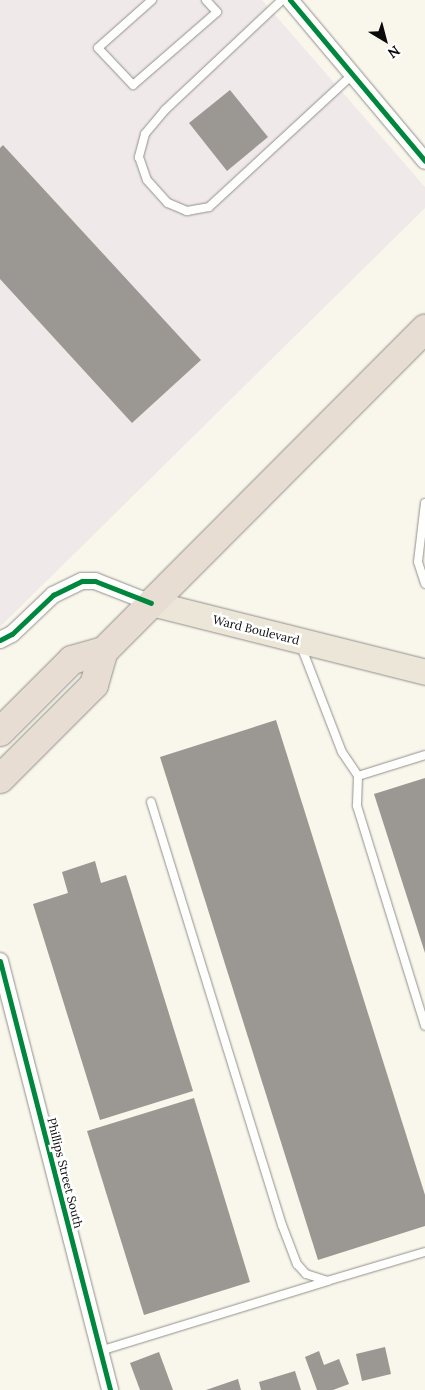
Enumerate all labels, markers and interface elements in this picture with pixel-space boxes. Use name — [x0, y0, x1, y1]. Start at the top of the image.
north arrow — [360, 15, 410, 65]
text: N — [384, 42, 404, 62]
street label: Ward Boulevard — [211, 612, 301, 648]
street label: Phillips Street South — [44, 1116, 86, 1230]

